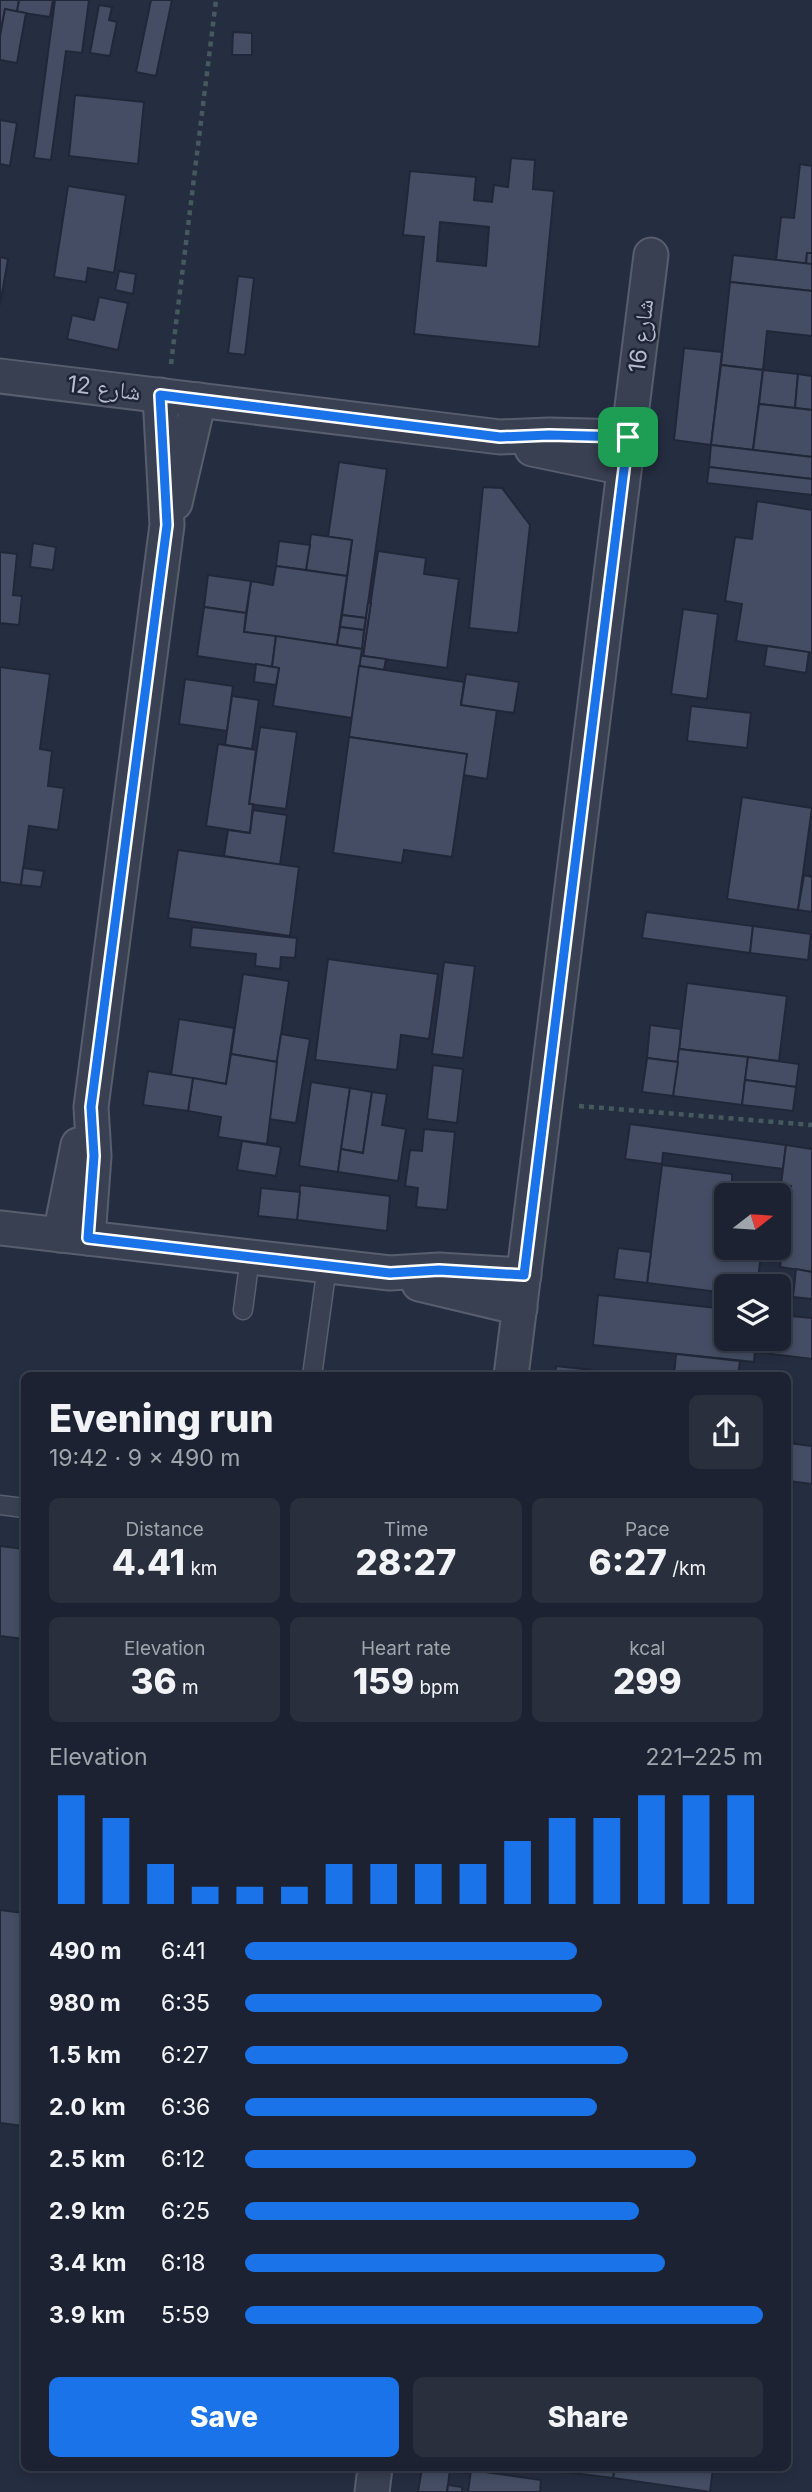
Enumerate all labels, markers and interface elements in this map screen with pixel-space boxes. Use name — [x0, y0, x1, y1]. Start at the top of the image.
street label: شارع 16 — [623, 298, 660, 374]
street label: شارع 12 — [66, 370, 142, 407]
pin — [598, 407, 658, 467]
icon: arrive — [609, 418, 647, 456]
north arrow — [714, 1183, 791, 1260]
map controls — [714, 1183, 791, 1351]
button: layers — [714, 1274, 791, 1351]
text: Evening run — [49, 1395, 274, 1441]
button: share — [689, 1395, 763, 1469]
text: 19:42 · 9 × 490 m — [49, 1444, 240, 1472]
text: Distance — [125, 1518, 204, 1541]
text: Time — [384, 1518, 428, 1541]
text: Pace — [625, 1518, 670, 1541]
text: 4.41 — [112, 1541, 185, 1583]
text: 28:27 — [356, 1541, 456, 1583]
text: 6:27 — [588, 1541, 667, 1583]
text: km — [185, 1557, 217, 1580]
text: /km — [667, 1557, 706, 1580]
text: Elevation — [124, 1637, 205, 1660]
text: Heart rate — [361, 1637, 451, 1660]
text: kcal — [629, 1637, 665, 1660]
text: 36 — [131, 1660, 177, 1702]
text: 159 — [353, 1660, 414, 1702]
text: 299 — [613, 1660, 682, 1702]
text: m — [177, 1676, 199, 1699]
text: bpm — [414, 1676, 459, 1699]
text: Elevation — [49, 1743, 148, 1771]
text: 221–225 m — [645, 1743, 763, 1771]
text: 490 m — [49, 1937, 121, 1965]
text: 6:41 — [161, 1937, 206, 1965]
text: 980 m — [49, 1989, 121, 2017]
text: 6:35 — [161, 1989, 210, 2017]
text: 1.5 km — [49, 2041, 121, 2069]
text: 6:27 — [161, 2041, 209, 2069]
text: 2.0 km — [49, 2093, 126, 2121]
text: 6:36 — [161, 2093, 210, 2121]
text: 2.5 km — [49, 2145, 126, 2173]
text: 6:12 — [161, 2145, 205, 2173]
text: 2.9 km — [49, 2197, 126, 2225]
text: 6:25 — [161, 2197, 210, 2225]
text: 3.4 km — [49, 2249, 126, 2277]
text: 6:18 — [161, 2249, 205, 2277]
text: 3.9 km — [49, 2301, 125, 2329]
text: 5:59 — [161, 2301, 210, 2329]
button: Save — [49, 2377, 399, 2457]
button: Share — [413, 2377, 763, 2457]

